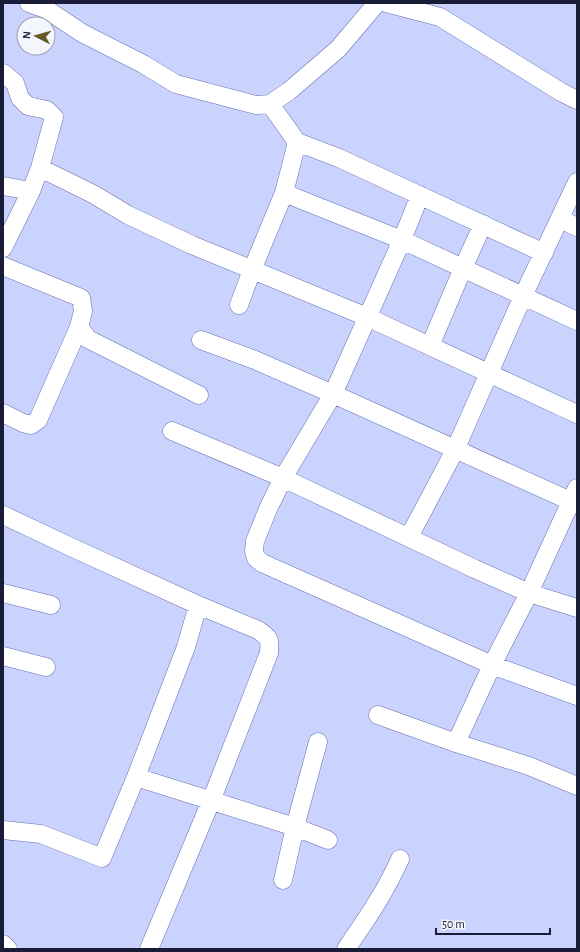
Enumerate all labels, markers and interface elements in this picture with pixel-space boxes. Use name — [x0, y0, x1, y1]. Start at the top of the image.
north arrow — [16, 16, 56, 56]
text: N — [21, 31, 32, 39]
scale bar — [436, 910, 550, 936]
text: 50 m — [442, 918, 465, 930]

